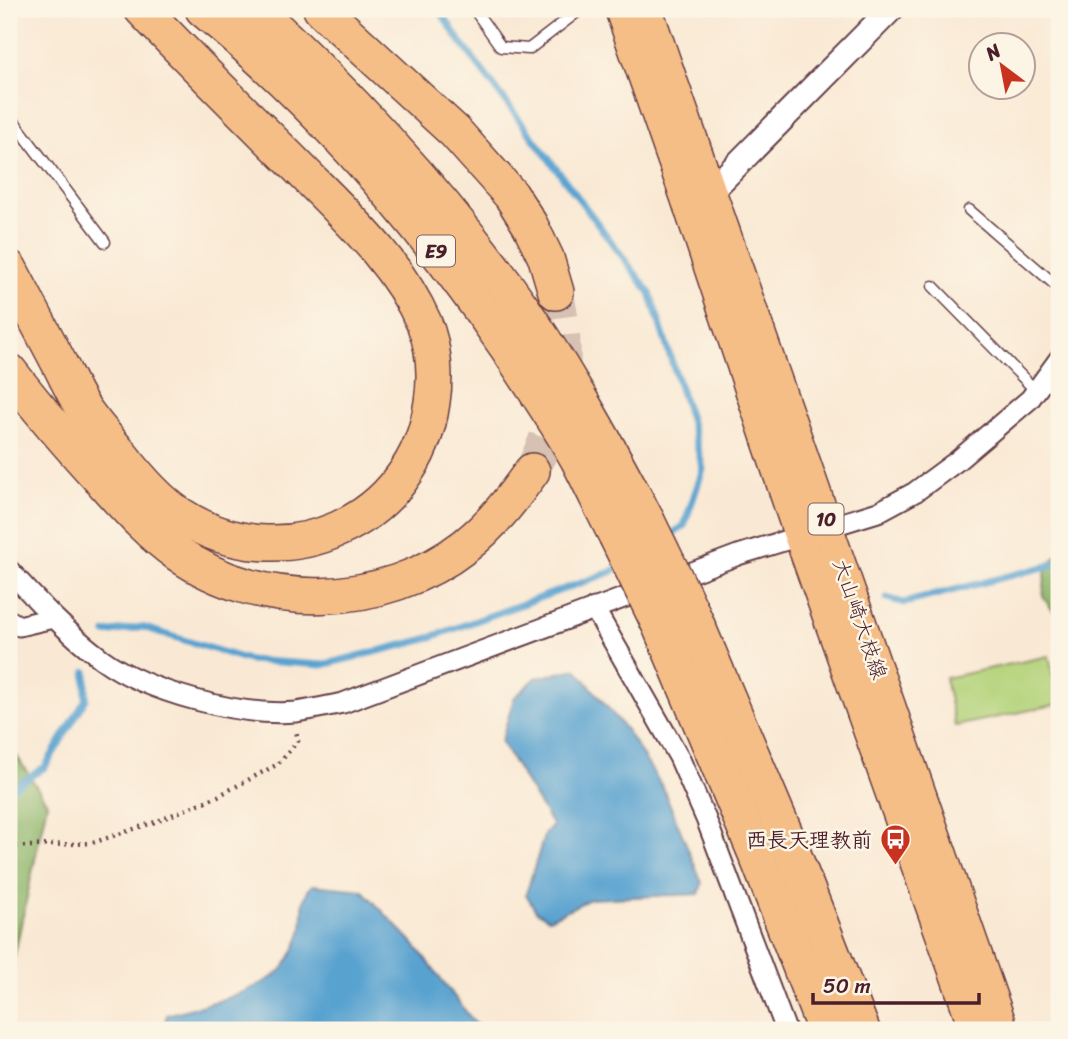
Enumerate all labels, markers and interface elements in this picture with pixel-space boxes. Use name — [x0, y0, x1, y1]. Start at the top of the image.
north arrow — [967, 32, 1036, 102]
text: N — [978, 34, 1008, 70]
road number: E9 — [417, 235, 455, 266]
road number: 10 — [808, 504, 844, 534]
street label: 大山崎大枝線 — [822, 553, 898, 685]
place label: 西長天理教前 — [746, 821, 872, 859]
bus stop icon: 西長天理教前 — [878, 823, 912, 867]
scale bar — [813, 962, 979, 1006]
text: 50 m — [823, 967, 871, 1005]

